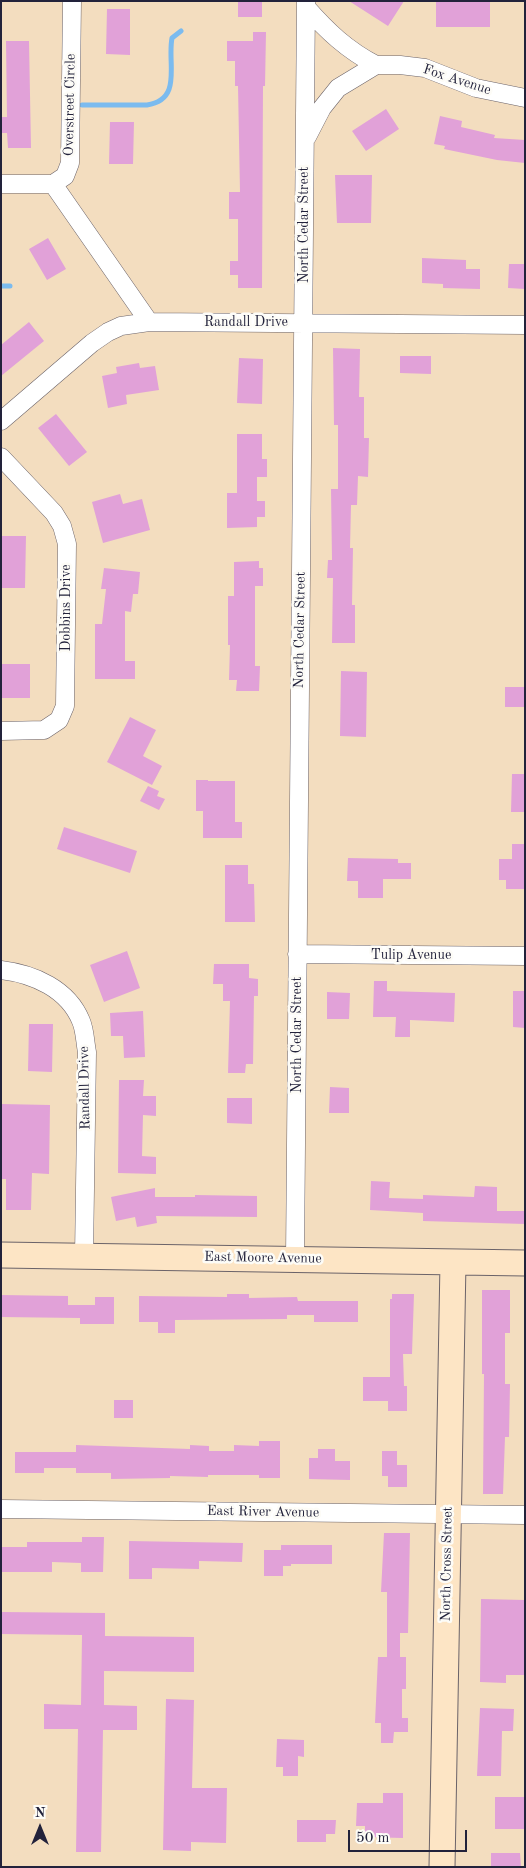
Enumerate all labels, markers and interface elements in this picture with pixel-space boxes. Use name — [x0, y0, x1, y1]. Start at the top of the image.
street label: Overstreet Circle — [61, 54, 79, 156]
street label: Fox Avenue — [421, 61, 493, 99]
street label: North Cedar Street — [296, 167, 312, 283]
street label: Randall Drive — [204, 314, 288, 330]
street label: Dobbins Drive — [58, 564, 74, 652]
street label: North Cedar Street — [291, 572, 309, 688]
street label: Tulip Avenue — [371, 947, 451, 963]
street label: North Cedar Street — [289, 977, 305, 1093]
street label: Randall Drive — [76, 1046, 94, 1130]
street label: East Moore Avenue — [204, 1249, 322, 1267]
street label: East River Avenue — [207, 1503, 319, 1521]
street label: North Cross Street — [438, 1506, 456, 1622]
north arrow — [15, 1803, 65, 1853]
text: N — [35, 1806, 45, 1820]
scale bar — [351, 1820, 470, 1852]
text: 50 m — [356, 1831, 390, 1846]

